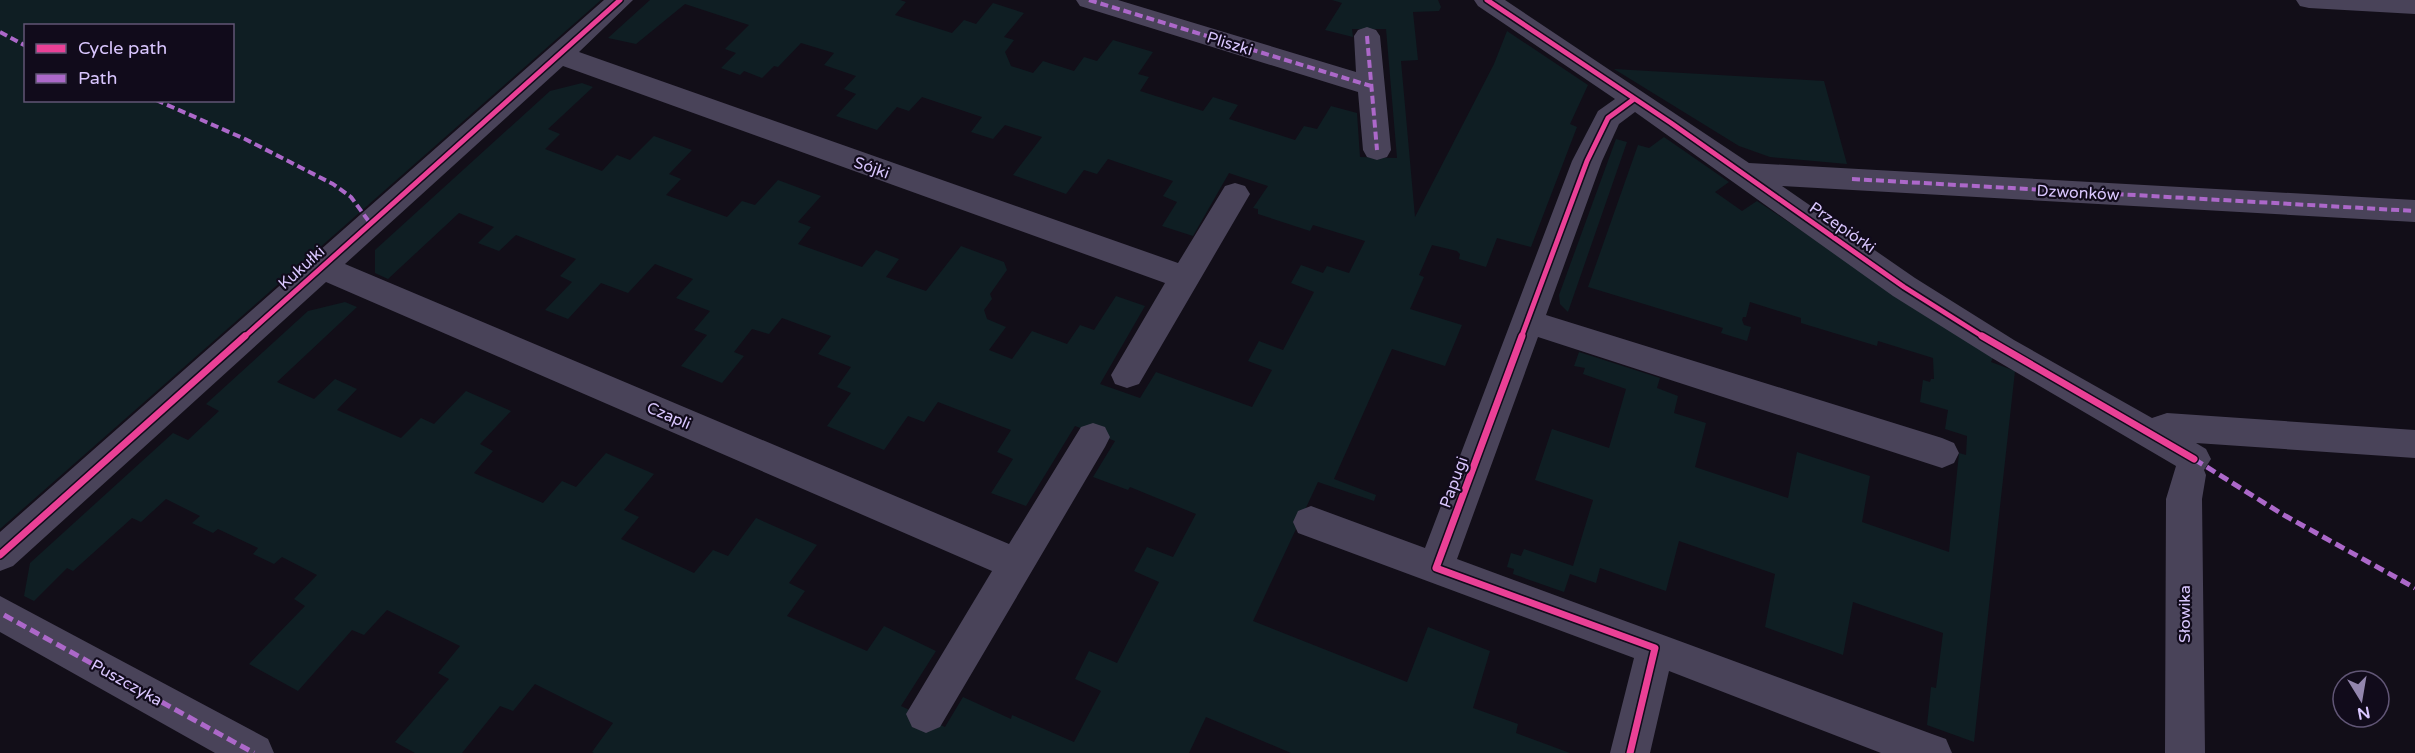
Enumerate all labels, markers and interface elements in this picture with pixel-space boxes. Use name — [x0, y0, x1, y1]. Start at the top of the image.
legend — [24, 24, 234, 102]
street label: Pliszki — [1204, 28, 1255, 60]
text: Cycle path — [78, 37, 167, 59]
text: Path — [78, 67, 117, 89]
street label: Sójki — [851, 152, 892, 184]
street label: Dzwonków — [2036, 181, 2120, 205]
street label: Przepiórki — [1805, 198, 1879, 258]
street label: Kukułki — [274, 242, 329, 294]
street label: Czapli — [643, 398, 694, 434]
street label: Papugi — [1435, 454, 1472, 511]
street label: Słowika — [2175, 585, 2195, 643]
street label: Puszczyka — [87, 655, 166, 711]
north arrow — [2331, 669, 2391, 729]
text: N — [2355, 702, 2372, 724]

